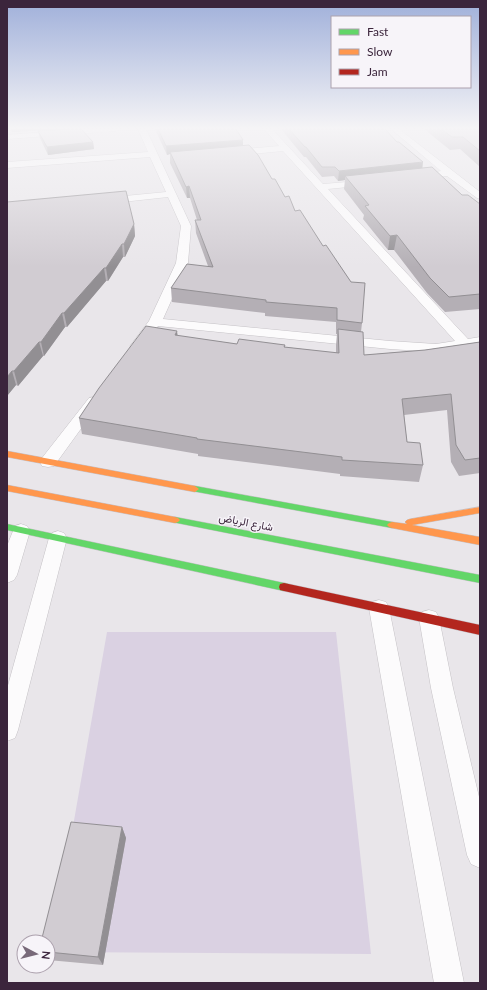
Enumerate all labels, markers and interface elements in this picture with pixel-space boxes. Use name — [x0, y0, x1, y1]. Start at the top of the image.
legend — [331, 16, 471, 88]
text: Fast — [367, 24, 389, 39]
text: Slow — [367, 44, 393, 59]
text: Jam — [367, 64, 388, 79]
street label: شارع الرياض — [218, 510, 275, 535]
north arrow — [16, 934, 56, 974]
text: N — [39, 950, 53, 960]

